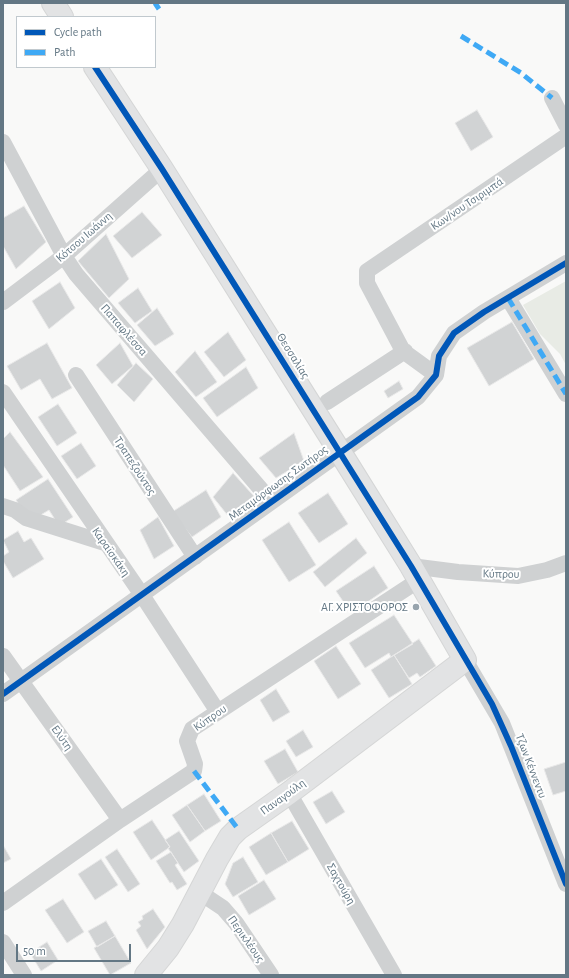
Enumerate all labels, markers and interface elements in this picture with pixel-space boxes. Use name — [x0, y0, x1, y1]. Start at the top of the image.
legend — [16, 16, 156, 68]
text: Cycle path — [54, 26, 102, 38]
text: Path — [54, 46, 76, 58]
street label: Κων/νου Τσιριμπά — [428, 174, 506, 234]
street label: Κότσου Ιωάννη — [53, 209, 115, 265]
street label: Παπαφλέσσα — [98, 301, 150, 359]
street label: Θεσσαλίας — [273, 331, 313, 381]
street label: Τραπεζούντος — [111, 434, 159, 498]
street label: Μεταμόρφωσης Σωτήρος — [226, 442, 330, 524]
street label: Καραϊσκάκη — [89, 524, 133, 580]
street label: Κύπρου — [482, 566, 520, 582]
place label: ΑΓ. ΧΡΙΣΤΟΦΟΡΟΣ — [321, 600, 408, 614]
marker: ΑΓ. ΧΡΙΣΤΟΦΟΡΟΣ — [411, 602, 421, 612]
street label: Κύπρου — [191, 701, 229, 735]
street label: Ελύτη — [48, 723, 76, 753]
street label: Τζων Κέννεντυ — [512, 732, 550, 800]
street label: Παναγούλη — [258, 776, 308, 818]
street label: Σαχτούρη — [323, 861, 359, 907]
street label: Περικλέους — [225, 913, 267, 965]
scale bar — [18, 936, 133, 962]
text: 50 m — [23, 945, 46, 957]

